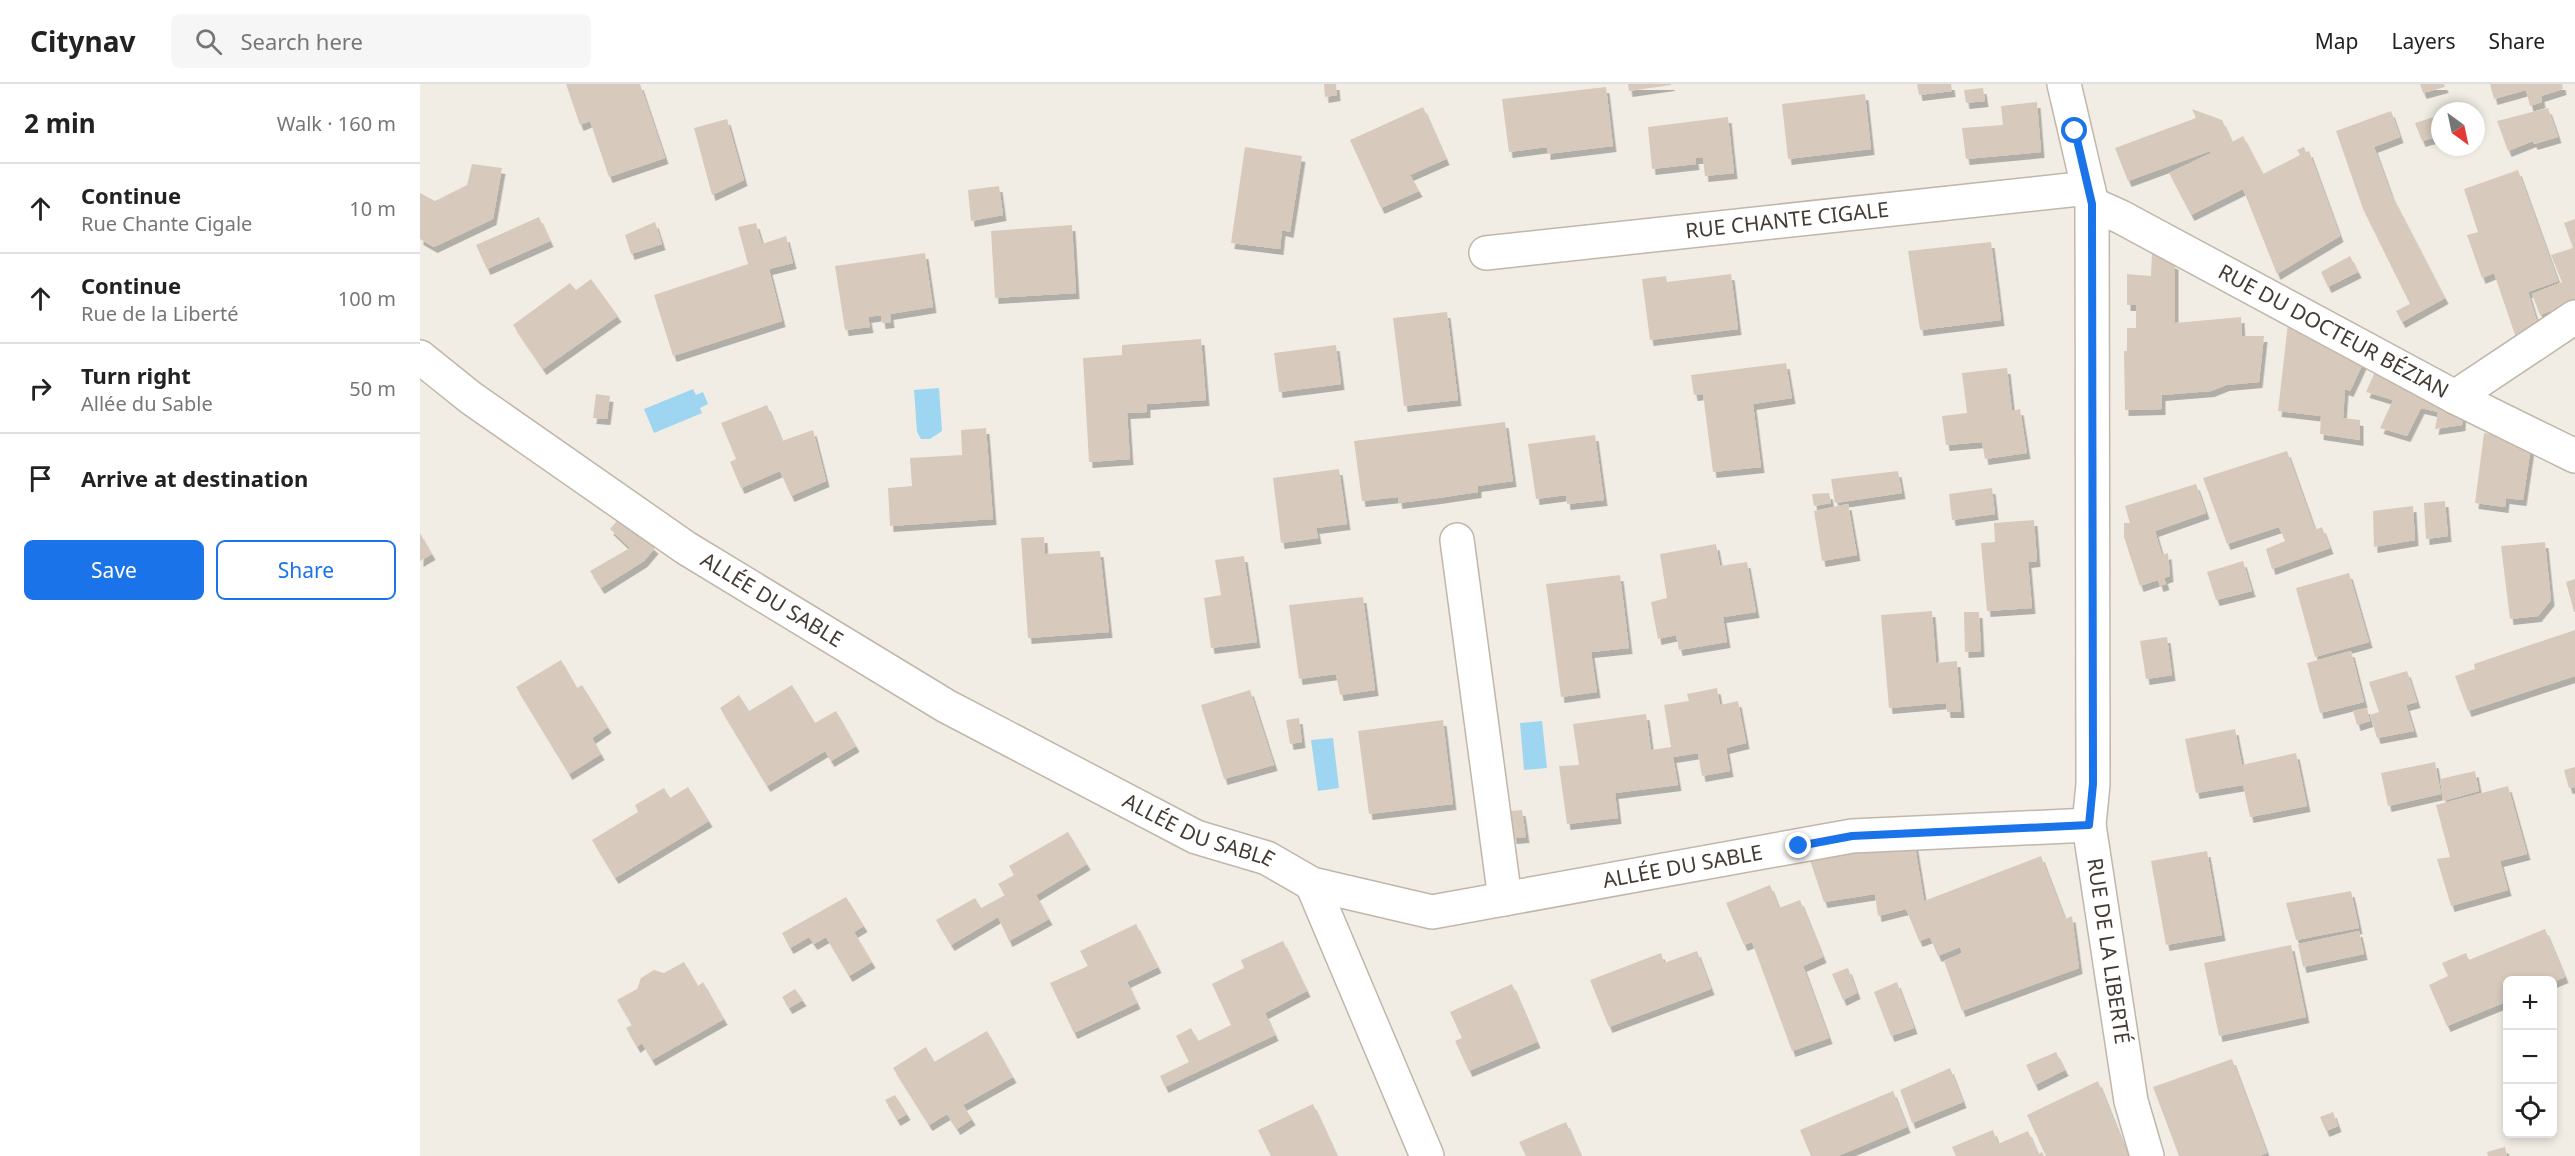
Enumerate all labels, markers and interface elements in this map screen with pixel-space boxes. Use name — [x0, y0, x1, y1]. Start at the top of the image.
search box — [171, 14, 591, 68]
text: Citynav — [30, 22, 135, 60]
icon: search — [192, 25, 225, 58]
text: Search here — [240, 26, 363, 56]
text: Map — [2315, 27, 2359, 55]
text: Layers — [2392, 27, 2456, 55]
text: Share — [2489, 27, 2545, 55]
north arrow — [2431, 102, 2485, 156]
text: 2 min — [24, 105, 96, 141]
text: Walk · 160 m — [277, 110, 396, 137]
route start — [2061, 117, 2087, 143]
text: Continue — [81, 180, 181, 210]
icon: ahead — [24, 192, 57, 225]
text: 10 m — [349, 195, 396, 222]
street label: RUE CHANTE CIGALE — [1684, 195, 1890, 244]
text: Rue Chante Cigale — [81, 210, 252, 237]
street label: RUE DU DOCTEUR BÉZIAN — [2214, 257, 2454, 404]
text: Continue — [81, 270, 181, 300]
icon: ahead — [24, 282, 57, 315]
text: 100 m — [338, 285, 396, 312]
text: Rue de la Liberté — [81, 300, 239, 327]
text: Turn right — [81, 360, 191, 390]
icon: right — [24, 372, 57, 405]
text: 50 m — [349, 375, 396, 402]
text: Allée du Sable — [81, 390, 213, 417]
icon: arrive — [24, 462, 57, 495]
text: Arrive at destination — [81, 463, 308, 493]
button: Save — [24, 540, 204, 600]
button: Share — [216, 540, 396, 600]
street label: ALLÉE DU SABLE — [696, 545, 849, 653]
street label: ALLÉE DU SABLE — [1118, 786, 1280, 873]
route end — [1785, 832, 1811, 858]
street label: ALLÉE DU SABLE — [1600, 837, 1765, 894]
street label: RUE DE LA LIBERTÉ — [2081, 856, 2137, 1046]
map controls — [2503, 976, 2557, 1138]
button: + — [2503, 976, 2557, 1030]
button: − — [2503, 1030, 2557, 1084]
button: locate — [2503, 1084, 2557, 1138]

